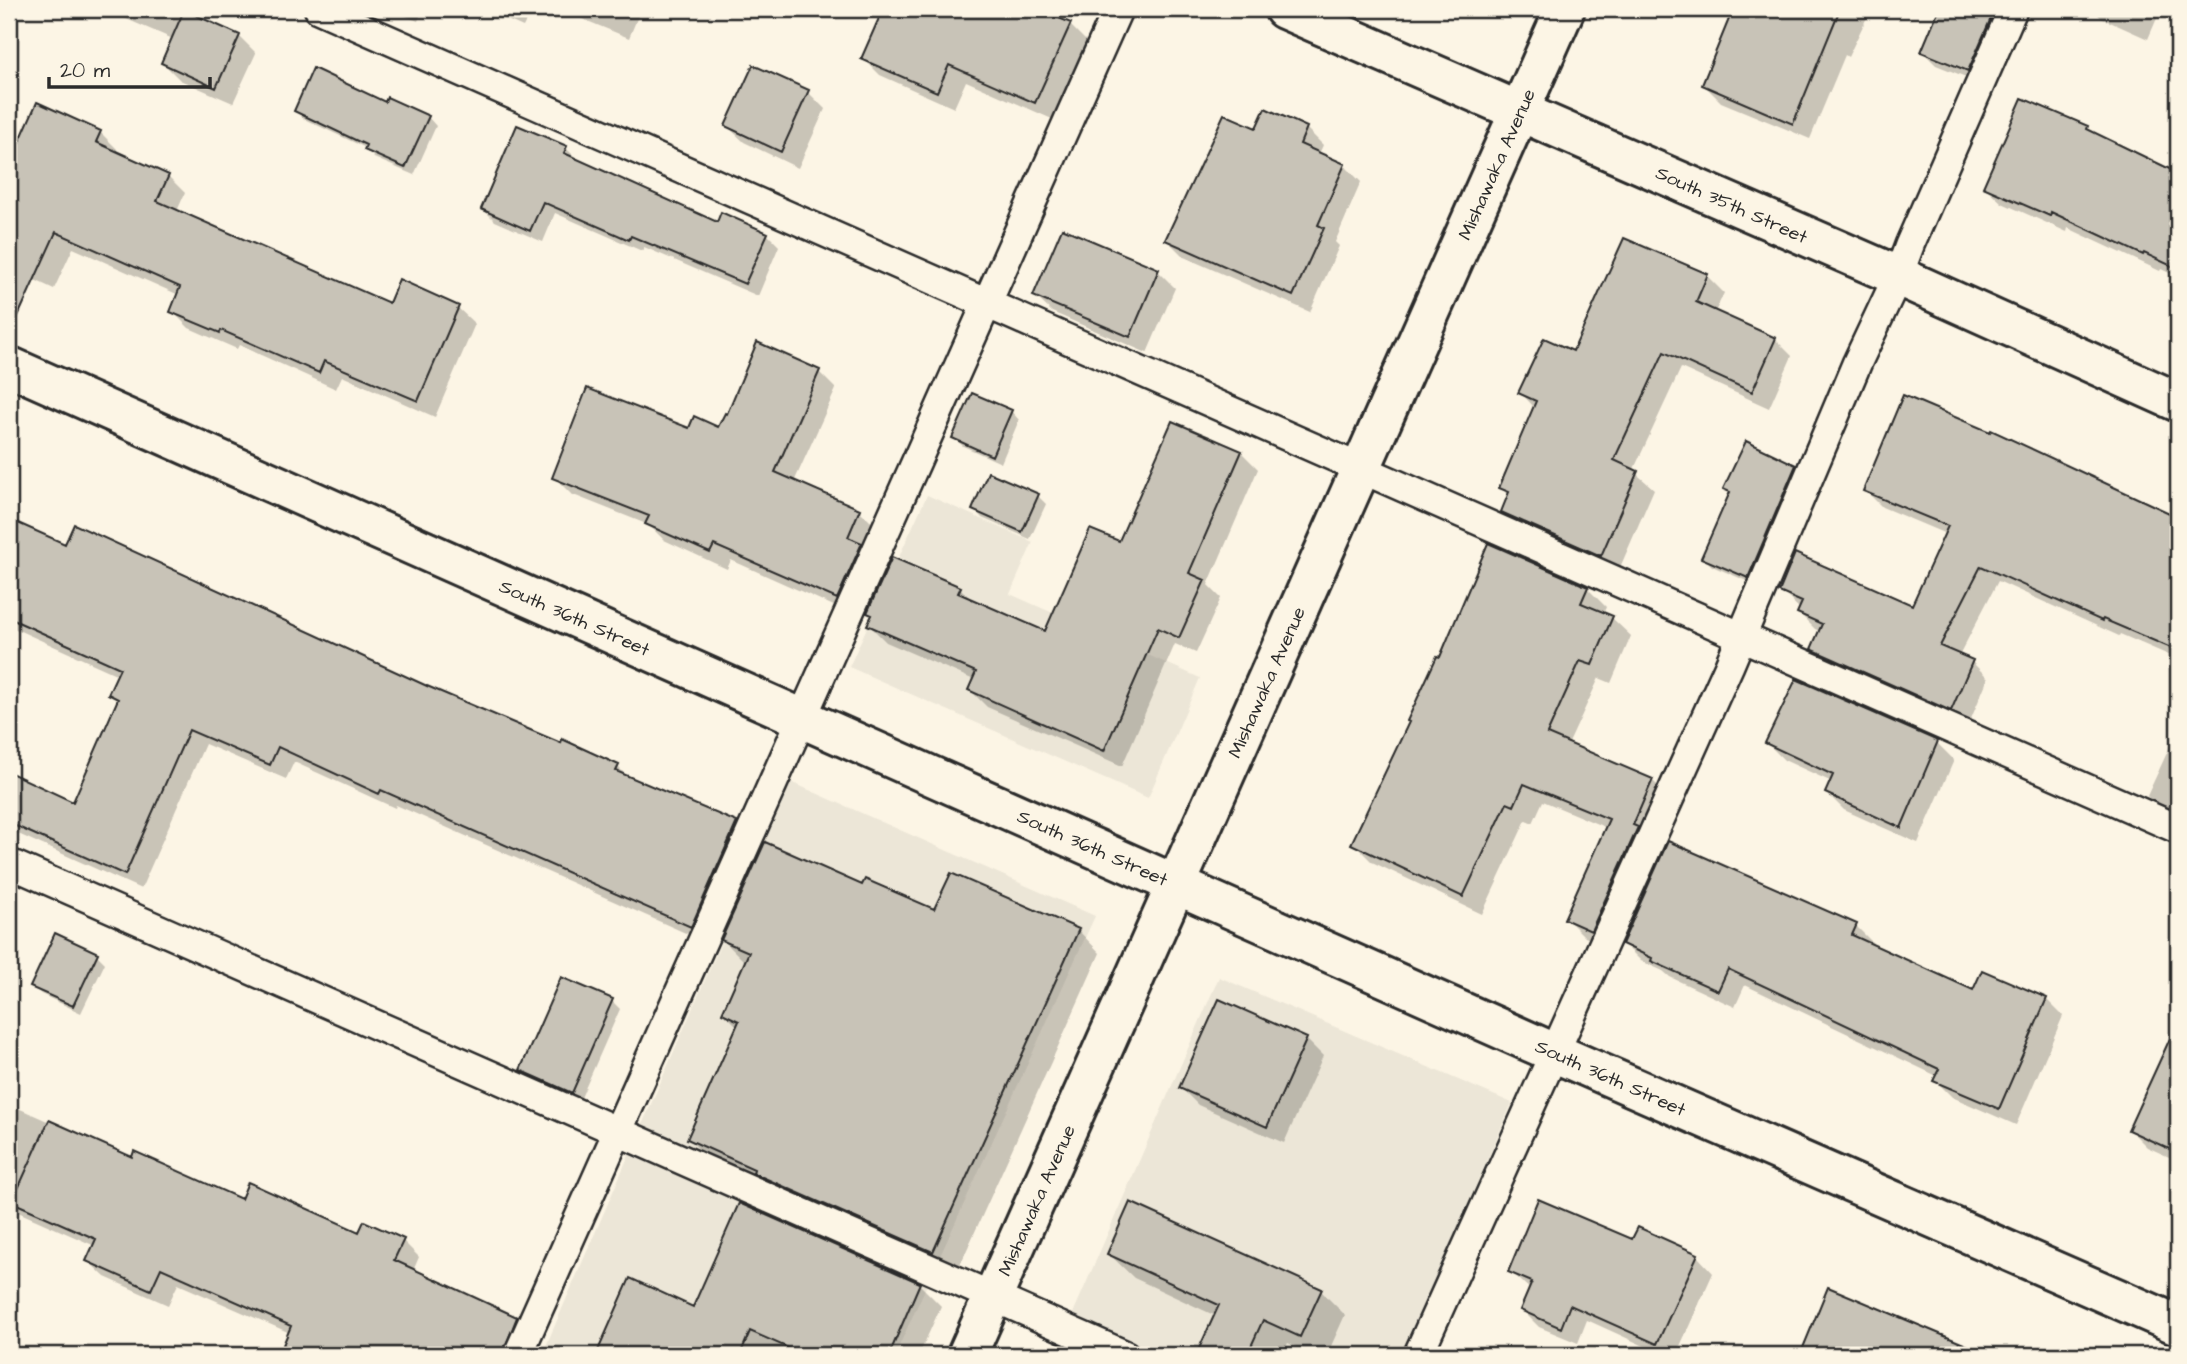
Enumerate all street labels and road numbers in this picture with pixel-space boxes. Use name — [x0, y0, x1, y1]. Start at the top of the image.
street label: Mishawaka Avenue — [1452, 85, 1543, 245]
street label: South 35th Street — [1651, 160, 1812, 251]
street label: South 36th Street — [495, 573, 654, 664]
street label: Mishawaka Avenue — [1222, 603, 1313, 763]
street label: South 36th Street — [1013, 803, 1172, 894]
street label: South 36th Street — [1531, 1033, 1690, 1124]
street label: Mishawaka Avenue — [992, 1121, 1083, 1281]

